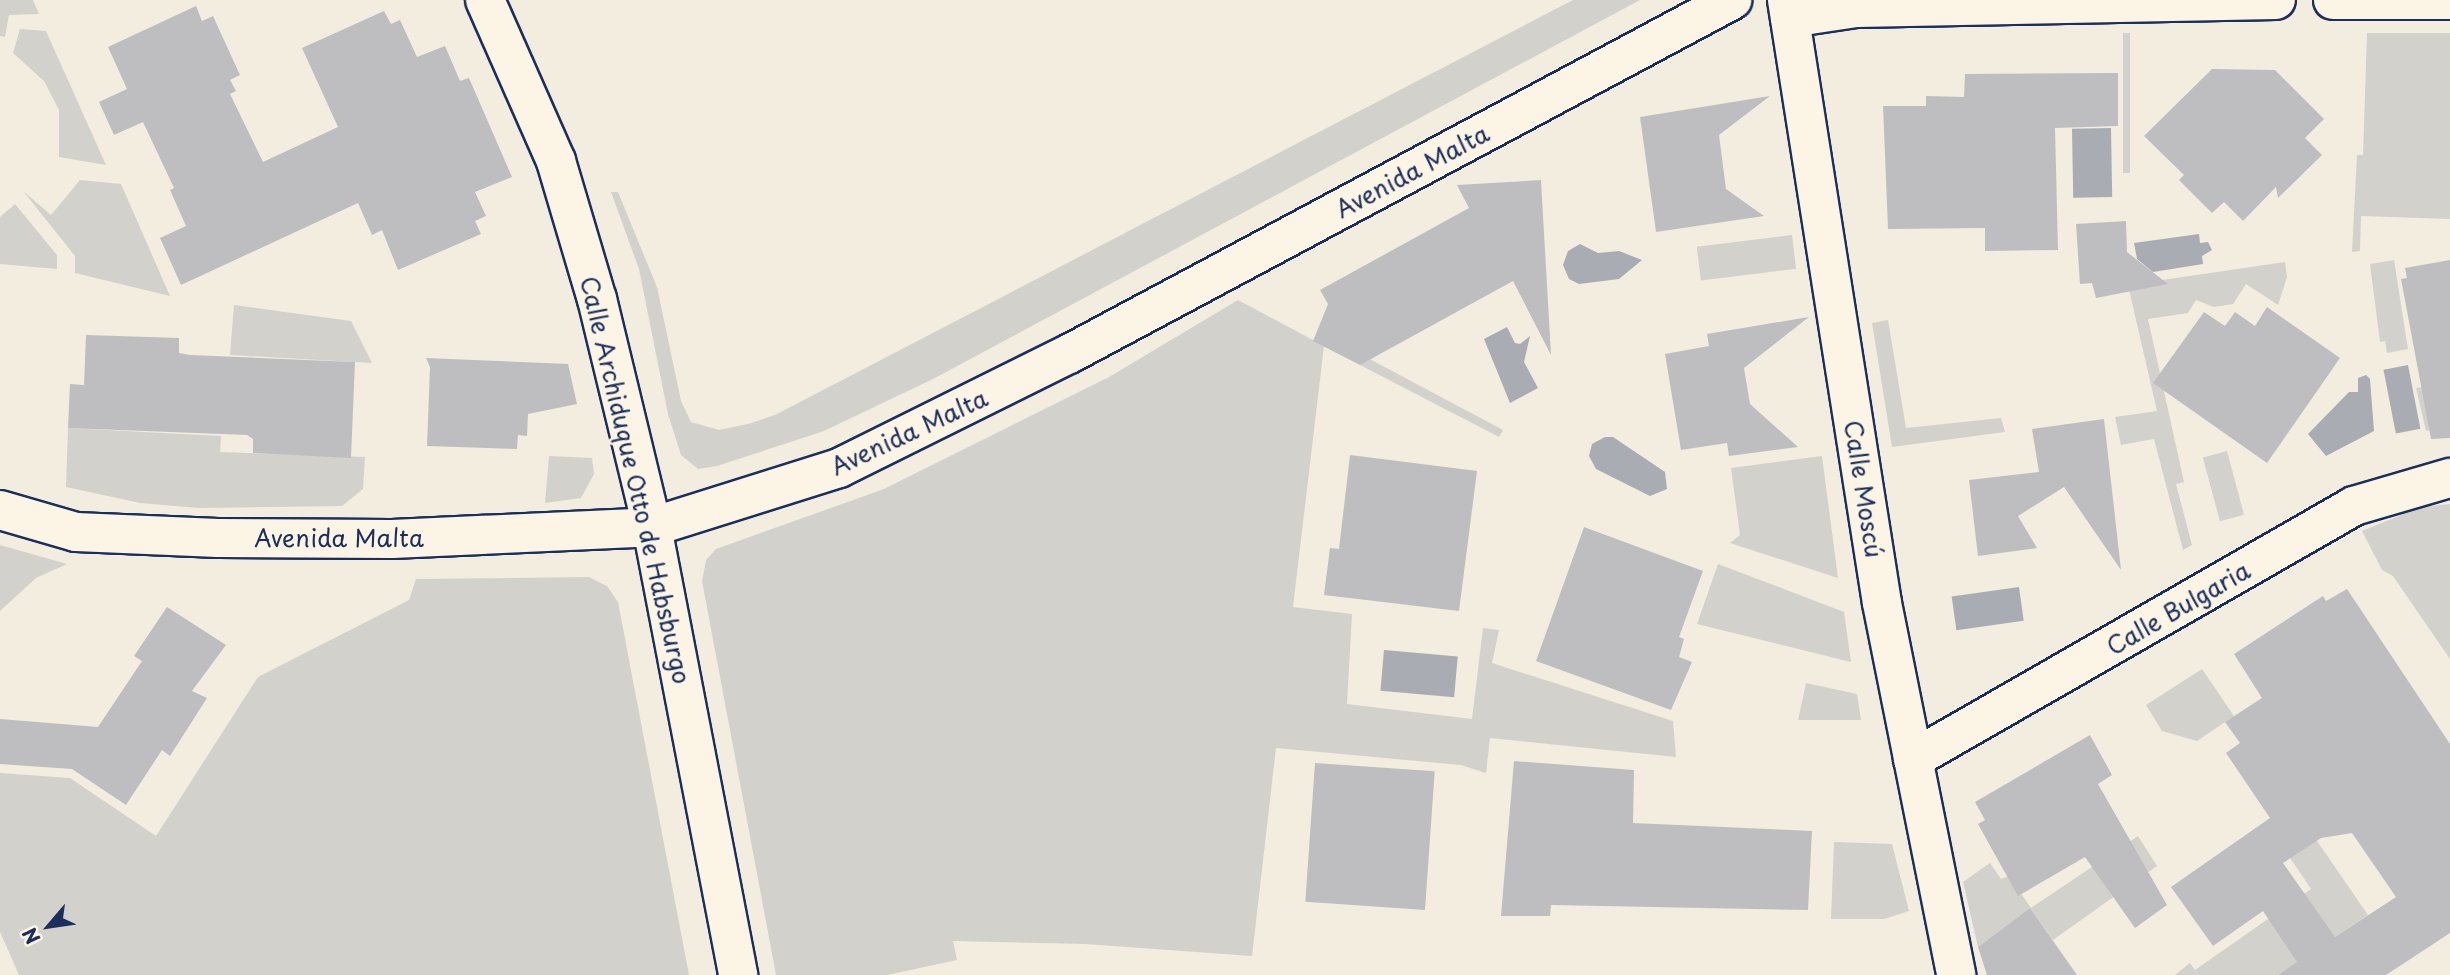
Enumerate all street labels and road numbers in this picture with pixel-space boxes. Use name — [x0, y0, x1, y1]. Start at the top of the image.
street label: Avenida Malta — [1331, 119, 1493, 223]
street label: Calle Archiduque Otto de Habsburgo — [574, 271, 698, 689]
street label: Avenida Malta — [826, 383, 992, 481]
street label: Calle Moscú — [1839, 418, 1889, 560]
street label: Avenida Malta — [254, 524, 424, 552]
street label: Calle Bulgaria — [2101, 555, 2255, 661]

